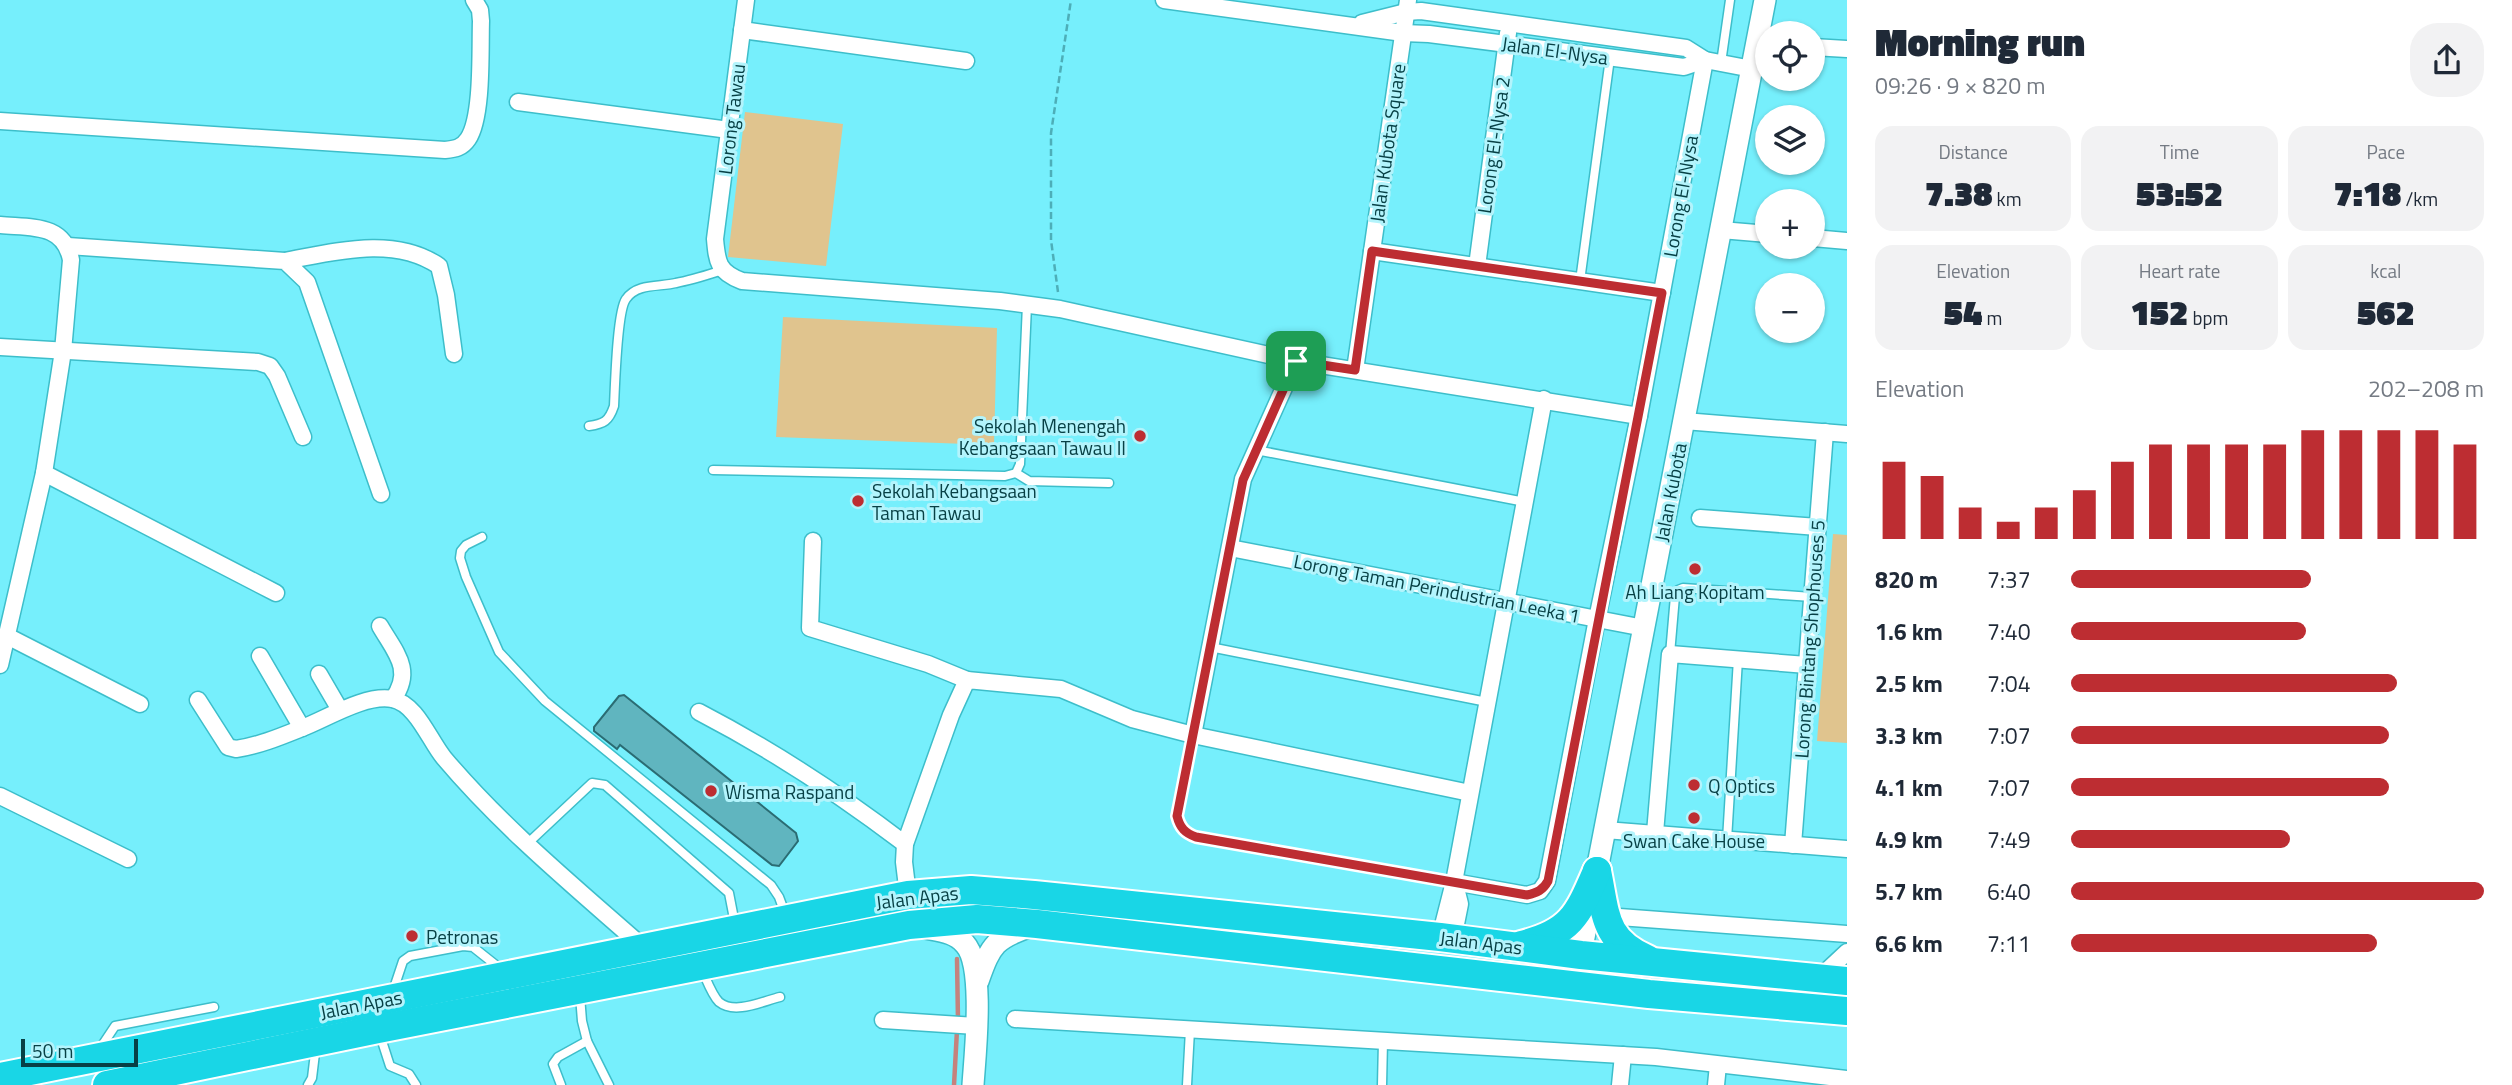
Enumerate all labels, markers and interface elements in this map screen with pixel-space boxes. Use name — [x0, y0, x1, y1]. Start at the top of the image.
text: Morning run — [1875, 13, 2085, 71]
map controls — [1755, 21, 1825, 343]
button: locate — [1755, 21, 1825, 91]
button: share — [2410, 23, 2484, 97]
street label: Jalan El-Nysa — [1500, 28, 1610, 72]
street label: Lorong Tawau — [710, 62, 752, 176]
street label: Jalan Kubota Square — [1361, 62, 1413, 224]
text: 09:26 · 9 × 820 m — [1875, 68, 2045, 103]
street label: Lorong El-Nysa 2 — [1469, 75, 1517, 215]
button: layers — [1755, 105, 1825, 175]
street label: Lorong El-Nysa — [1655, 132, 1705, 259]
text: Distance — [1938, 137, 2008, 166]
text: Time — [2160, 137, 2199, 166]
text: Pace — [2367, 137, 2405, 166]
text: 7.38 — [1925, 166, 1992, 220]
text: 53:52 — [2136, 166, 2223, 220]
text: 7:18 — [2333, 166, 2401, 220]
text: km — [1992, 184, 2022, 213]
text: /km — [2401, 184, 2438, 213]
button: + — [1755, 189, 1825, 259]
text: Elevation — [1936, 256, 2010, 285]
text: Heart rate — [2139, 256, 2220, 285]
text: kcal — [2370, 256, 2401, 285]
button: − — [1755, 273, 1825, 343]
text: 54 — [1944, 285, 1982, 339]
text: 152 — [2131, 285, 2188, 339]
text: 562 — [2357, 285, 2415, 339]
text: m — [1982, 303, 2002, 332]
text: bpm — [2188, 303, 2228, 332]
pin — [1266, 331, 1326, 391]
icon: arrive — [1277, 342, 1315, 380]
text: Elevation — [1875, 371, 1964, 406]
text: 202–208 m — [2368, 371, 2484, 406]
place label: Sekolah Menengah Kebangsaan Tawau II — [959, 411, 1126, 462]
marker: Sekolah Menengah Kebangsaan Tawau II — [1132, 428, 1148, 444]
street label: Jalan Kubota — [1646, 440, 1694, 544]
place label: Sekolah Kebangsaan Taman Tawau — [872, 476, 1037, 527]
marker: Sekolah Kebangsaan Taman Tawau — [850, 493, 866, 509]
street label: Lorong Bintang Shophouses 5 — [1786, 519, 1832, 759]
street label: Lorong Taman Perindustrian Leeka 1 — [1292, 546, 1582, 630]
marker: Ah Liang Kopitam — [1687, 561, 1703, 577]
text: 820 m — [1875, 562, 1938, 597]
text: 7:37 — [1987, 562, 2031, 597]
place label: Ah Liang Kopitam — [1625, 577, 1765, 606]
text: 1.6 km — [1875, 614, 1943, 649]
text: 7:40 — [1987, 614, 2031, 649]
text: 2.5 km — [1875, 666, 1943, 701]
text: 7:04 — [1987, 666, 2031, 701]
text: 3.3 km — [1875, 718, 1943, 753]
text: 7:07 — [1987, 718, 2031, 753]
text: 4.1 km — [1875, 770, 1943, 805]
text: 7:07 — [1987, 770, 2031, 805]
place label: Q Optics — [1708, 771, 1775, 800]
place label: Wisma Raspand — [725, 777, 854, 806]
marker: Q Optics — [1686, 777, 1702, 793]
marker: Wisma Raspand — [703, 783, 719, 799]
marker: Swan Cake House — [1686, 810, 1702, 826]
text: 4.9 km — [1875, 822, 1943, 857]
text: 7:49 — [1987, 822, 2031, 857]
place label: Swan Cake House — [1623, 826, 1765, 855]
text: 5.7 km — [1875, 874, 1943, 909]
text: 6:40 — [1987, 874, 2031, 909]
street label: Jalan Apas — [874, 878, 960, 916]
place label: Petronas — [426, 922, 499, 951]
street label: Jalan Apas — [1438, 923, 1524, 961]
text: 6.6 km — [1875, 926, 1943, 961]
text: 7:11 — [1987, 926, 2031, 961]
marker: Petronas — [404, 928, 420, 944]
street label: Jalan Apas — [317, 982, 405, 1026]
scale bar — [21, 1036, 138, 1068]
text: 50 m — [32, 1036, 73, 1065]

